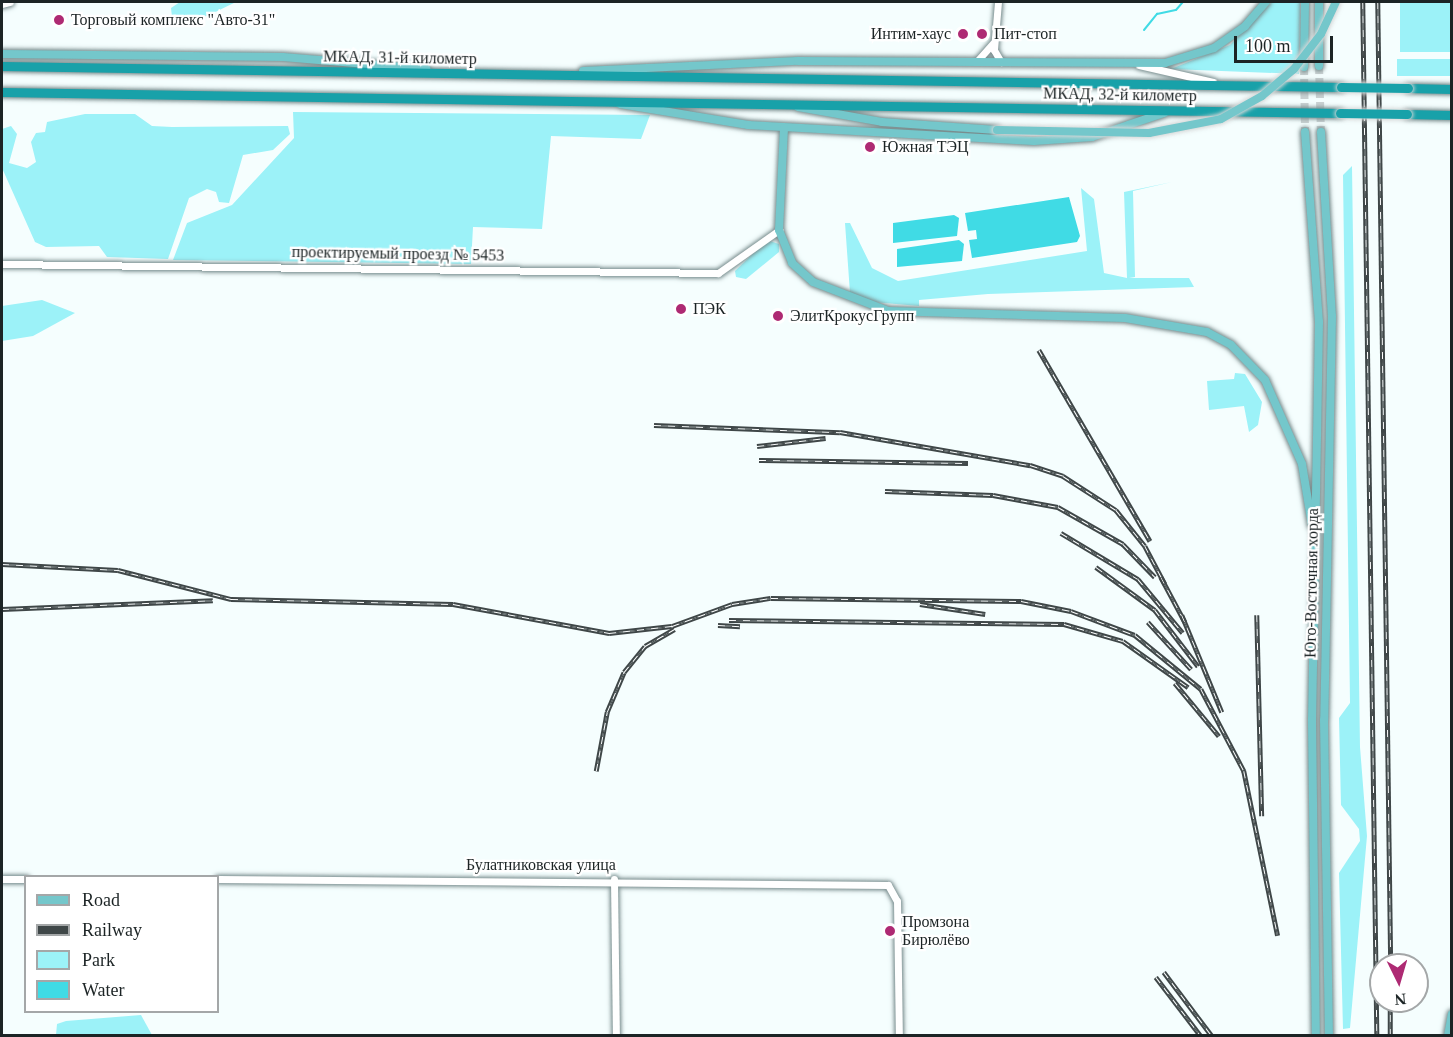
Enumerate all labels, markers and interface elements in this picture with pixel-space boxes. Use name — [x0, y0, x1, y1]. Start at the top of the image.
place label: Торговый комплекс "Авто-31" — [71, 10, 275, 30]
marker: Торговый комплекс "Авто-31" — [52, 13, 66, 27]
place label: Интим-хаус — [871, 24, 951, 44]
place label: Пит-стоп — [994, 24, 1057, 44]
scale bar — [1237, 24, 1336, 62]
marker: Интим-хаус — [956, 27, 970, 41]
marker: Пит-стоп — [975, 27, 989, 41]
text: 100 m — [1245, 36, 1291, 56]
street label: МКАД, 31-й километр — [323, 47, 477, 69]
street label: МКАД, 32-й километр — [1043, 84, 1197, 106]
place label: Южная ТЭЦ — [882, 137, 969, 157]
marker: Южная ТЭЦ — [863, 140, 877, 154]
street label: проектируемый проезд № 5453 — [292, 243, 504, 265]
place label: ПЭК — [693, 299, 726, 319]
marker: ПЭК — [674, 302, 688, 316]
place label: ЭлитКрокусГрупп — [790, 306, 914, 326]
marker: ЭлитКрокусГрупп — [771, 309, 785, 323]
street label: Юго-Восточная хорда — [1301, 508, 1323, 658]
street label: Булатниковская улица — [466, 855, 616, 875]
legend — [24, 875, 219, 1013]
text: Road — [82, 890, 120, 910]
place label: Промзона Бирюлёво — [902, 912, 970, 950]
text: Railway — [82, 920, 142, 940]
marker: Промзона Бирюлёво — [883, 924, 897, 938]
text: Park — [82, 950, 115, 970]
north arrow — [1369, 953, 1429, 1013]
text: Water — [82, 980, 125, 1000]
text: N — [1394, 990, 1407, 1008]

